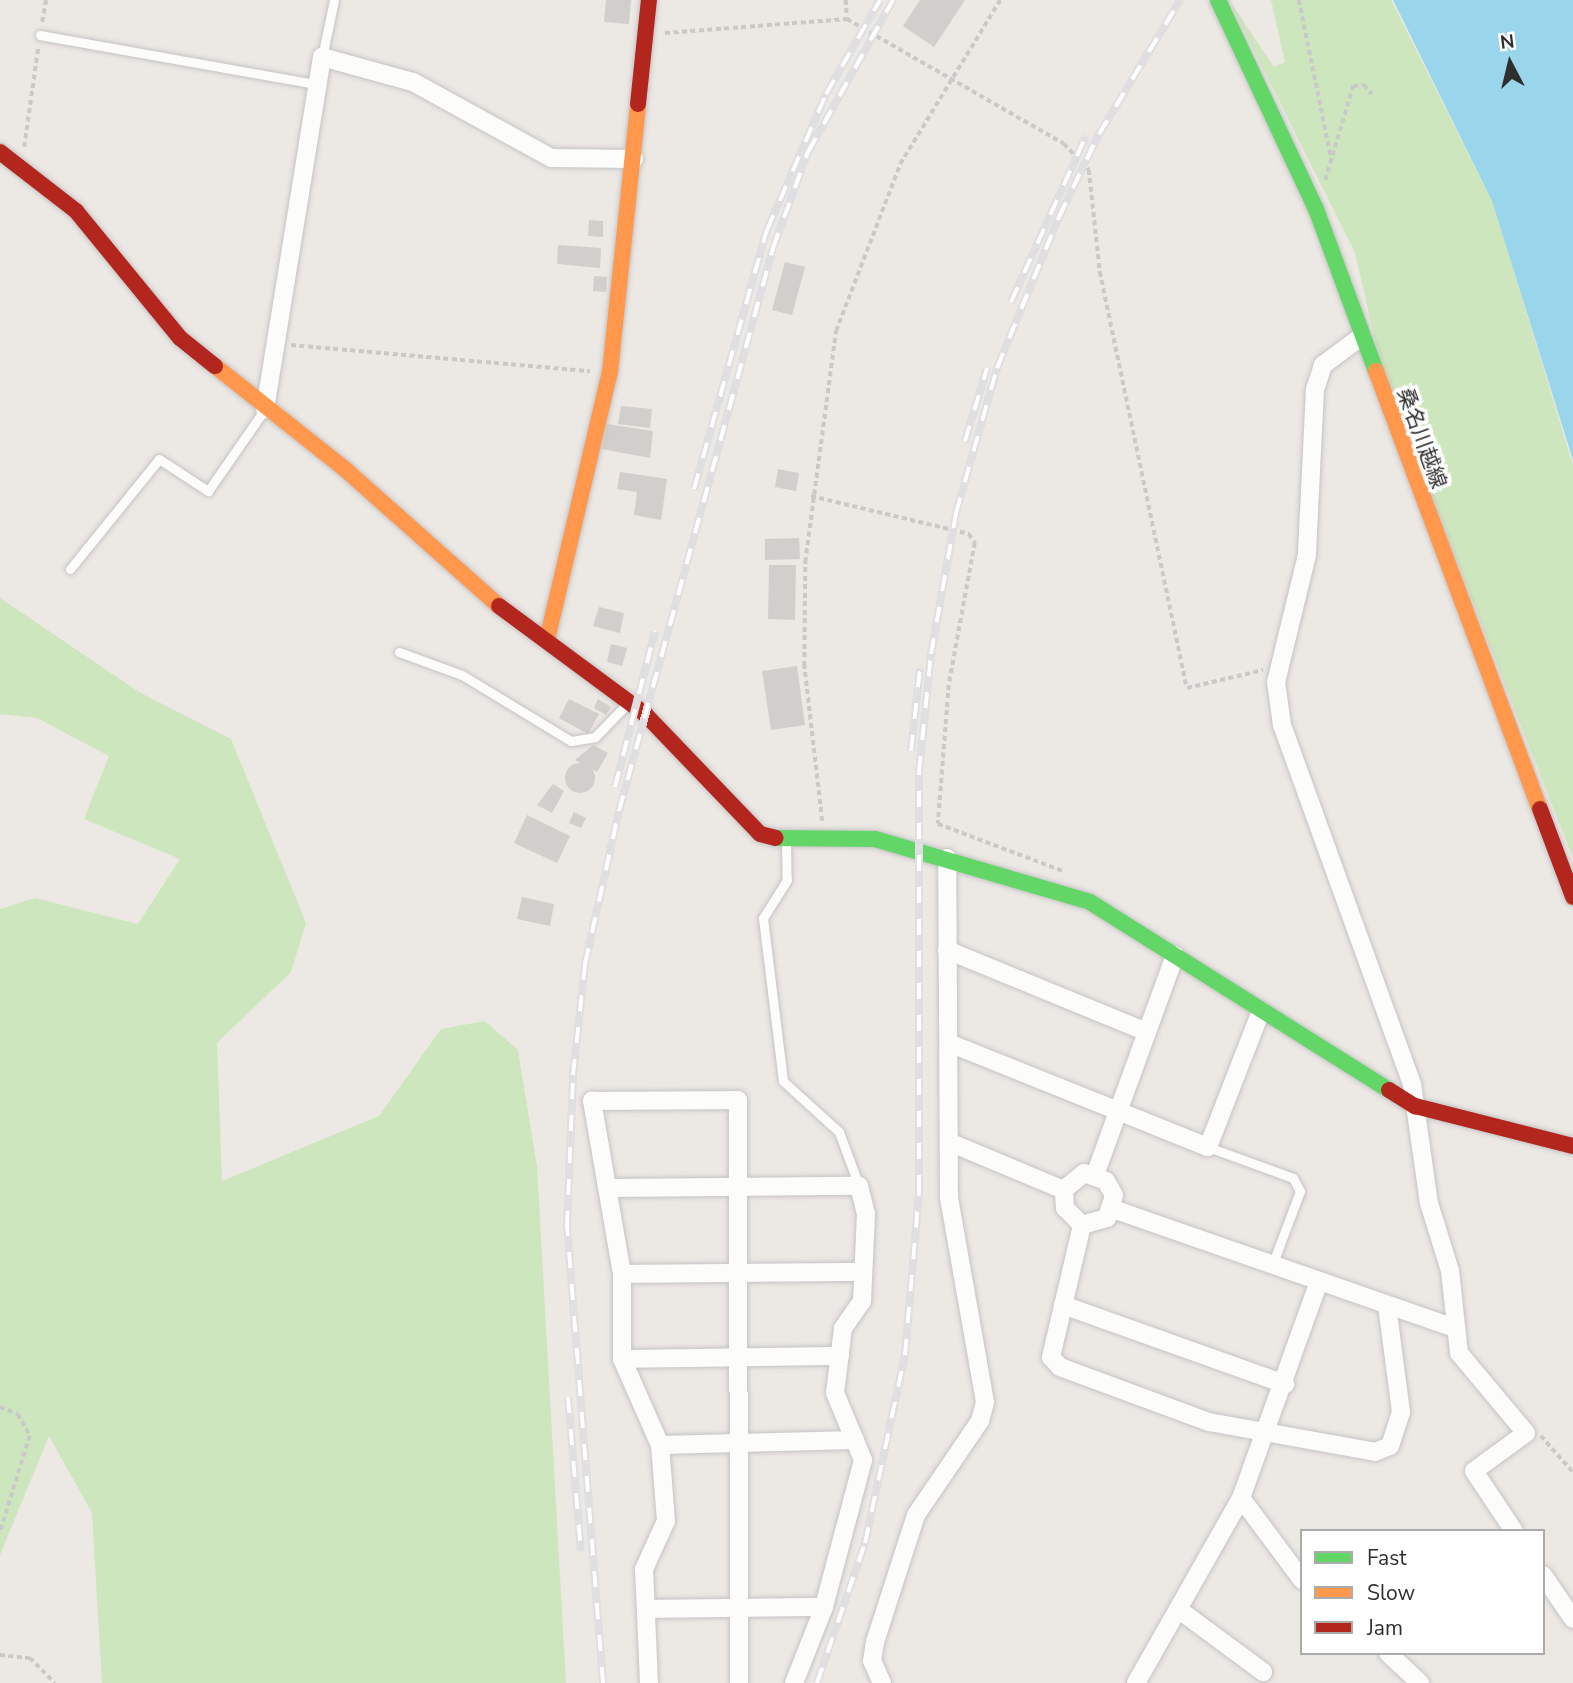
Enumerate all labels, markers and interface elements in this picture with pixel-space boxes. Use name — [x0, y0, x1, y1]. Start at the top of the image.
north arrow — [1475, 28, 1545, 98]
text: N — [1499, 28, 1516, 56]
street label: 桑名川越線 — [1392, 384, 1452, 492]
legend — [1300, 1529, 1545, 1655]
text: Fast — [1367, 1544, 1407, 1572]
text: Slow — [1367, 1579, 1415, 1607]
text: Jam — [1367, 1614, 1403, 1642]

